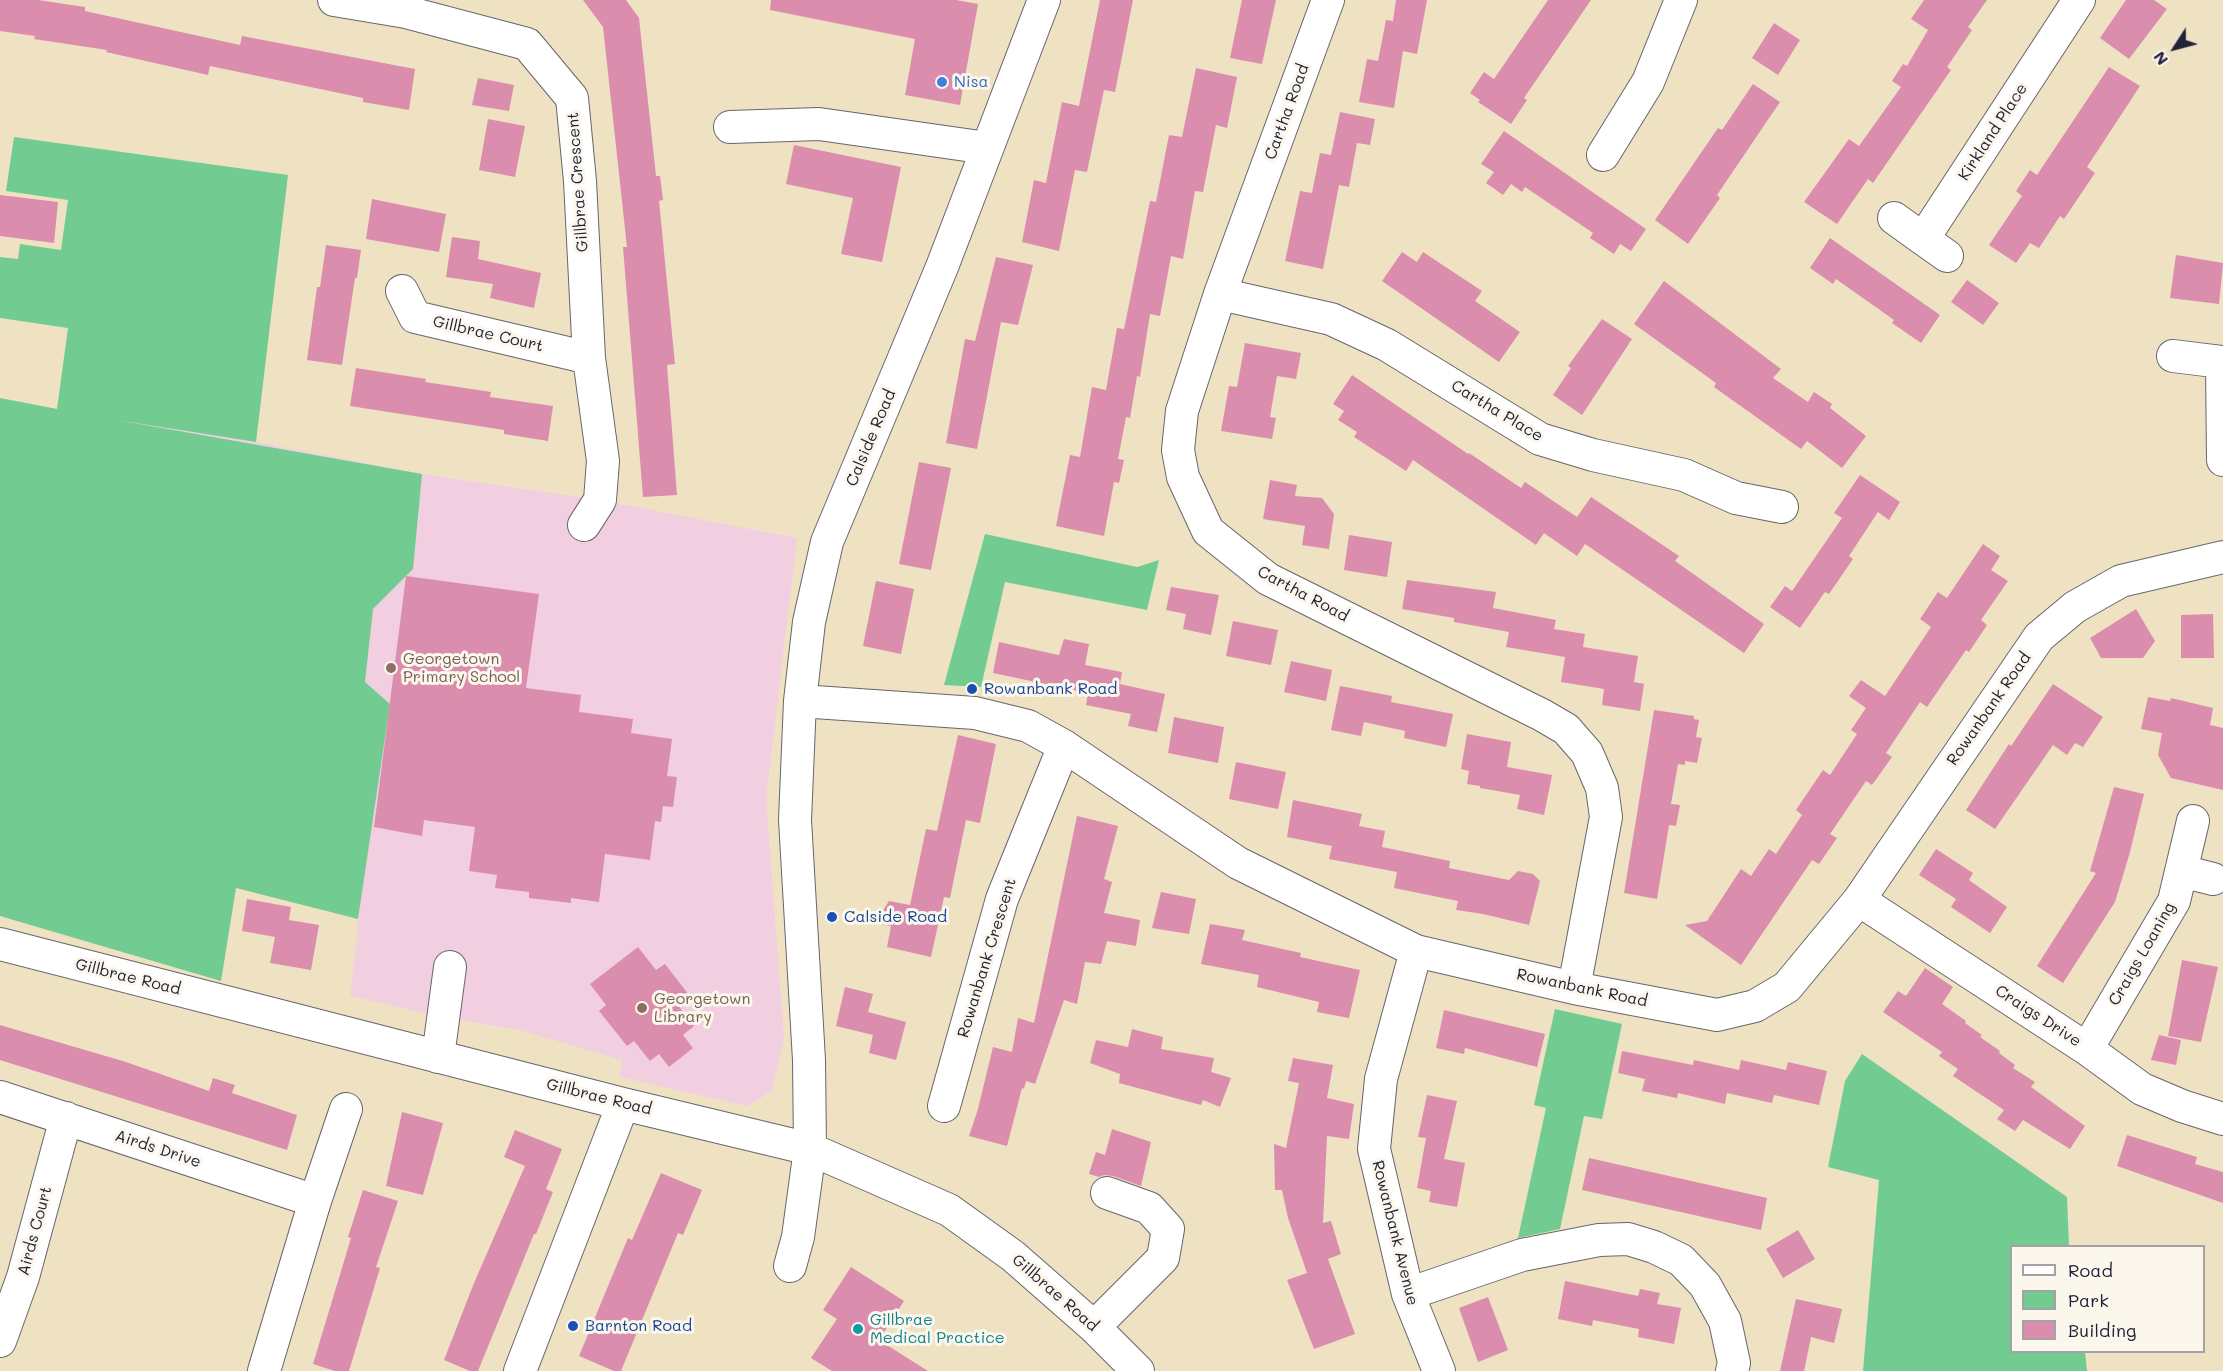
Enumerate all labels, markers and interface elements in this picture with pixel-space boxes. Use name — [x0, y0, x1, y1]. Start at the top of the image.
north arrow — [2145, 18, 2205, 78]
text: N — [2148, 48, 2172, 70]
street label: Cartha Road — [1261, 62, 1313, 162]
place label: Nisa — [954, 72, 988, 92]
marker: Nisa — [935, 75, 949, 89]
street label: Kirkland Place — [1954, 80, 2032, 184]
street label: Gillbrae Crescent — [564, 111, 592, 253]
street label: Gillbrae Court — [431, 312, 545, 356]
street label: Cartha Place — [1448, 376, 1546, 446]
street label: Calside Road — [842, 387, 900, 489]
street label: Cartha Road — [1254, 562, 1352, 626]
place label: Georgetown Primary School — [403, 649, 520, 687]
street label: Rowanbank Road — [1943, 649, 2035, 769]
marker: Georgetown Primary School — [384, 661, 398, 675]
place label: Rowanbank Road — [984, 679, 1117, 699]
marker: Rowanbank Road — [965, 682, 979, 696]
street label: Rowanbank Crescent — [954, 876, 1020, 1040]
street label: Craigs Loaning — [2105, 899, 2179, 1009]
place label: Calside Road — [844, 907, 947, 927]
marker: Calside Road — [825, 910, 839, 924]
street label: Gillbrae Road — [73, 955, 183, 999]
street label: Rowanbank Road — [1515, 965, 1649, 1011]
street label: Craigs Drive — [1991, 981, 2085, 1051]
place label: Georgetown Library — [654, 989, 750, 1027]
marker: Georgetown Library — [635, 1001, 649, 1015]
street label: Gillbrae Road — [544, 1075, 654, 1119]
street label: Airds Drive — [113, 1126, 203, 1172]
street label: Rowanbank Avenue — [1368, 1158, 1422, 1308]
street label: Airds Court — [14, 1184, 56, 1278]
legend — [2010, 1245, 2205, 1353]
street label: Gillbrae Road — [1008, 1250, 1102, 1336]
text: Road — [2068, 1258, 2113, 1282]
text: Park — [2068, 1288, 2109, 1312]
place label: Gillbrae Medical Practice — [870, 1310, 1005, 1348]
place label: Barnton Road — [585, 1316, 692, 1336]
text: Building — [2068, 1318, 2136, 1342]
marker: Barnton Road — [566, 1319, 580, 1333]
marker: Gillbrae Medical Practice — [851, 1322, 865, 1336]

